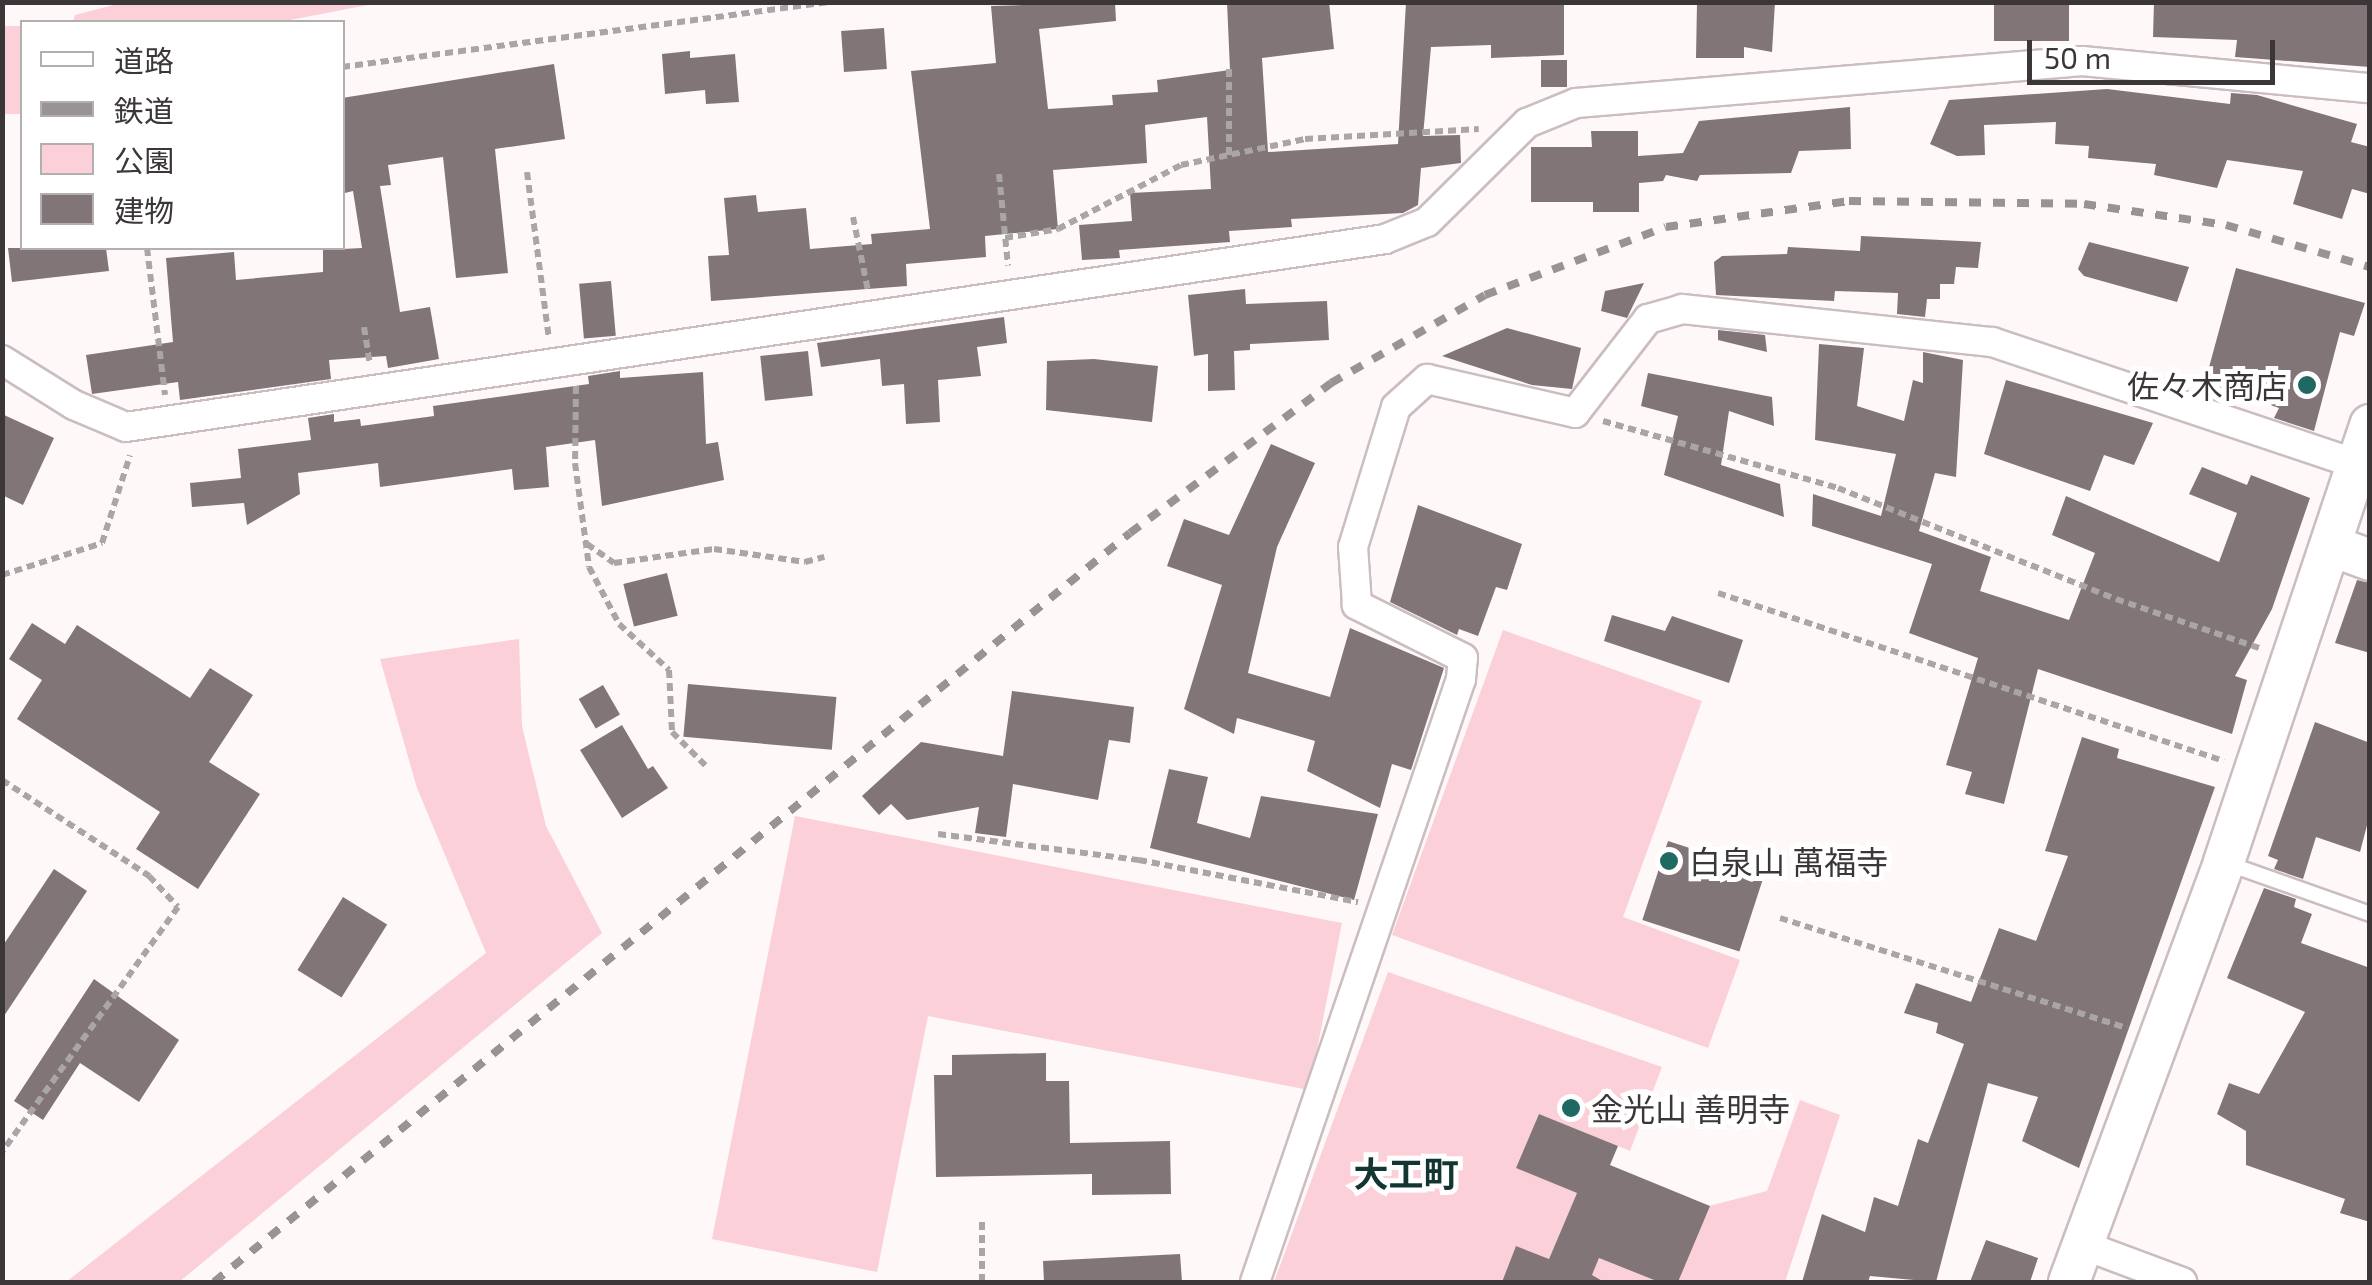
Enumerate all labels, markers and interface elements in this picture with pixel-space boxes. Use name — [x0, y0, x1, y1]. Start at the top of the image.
legend — [20, 20, 345, 250]
scale bar — [2032, 20, 2280, 82]
text: 50 m — [2044, 39, 2111, 75]
text: 道路 — [114, 42, 174, 78]
text: 鉄道 — [114, 92, 174, 128]
text: 公園 — [114, 142, 174, 178]
text: 建物 — [114, 192, 174, 228]
place label: 佐々木商店 — [2127, 366, 2287, 404]
marker: 佐々木商店 — [2296, 374, 2318, 396]
place label: 白泉山 萬福寺 — [1689, 842, 1888, 880]
marker: 白泉山 萬福寺 — [1658, 850, 1680, 872]
place label: 金光山 善明寺 — [1591, 1089, 1790, 1127]
marker: 金光山 善明寺 — [1560, 1097, 1582, 1119]
district label: 大工町 — [1354, 1152, 1458, 1194]

